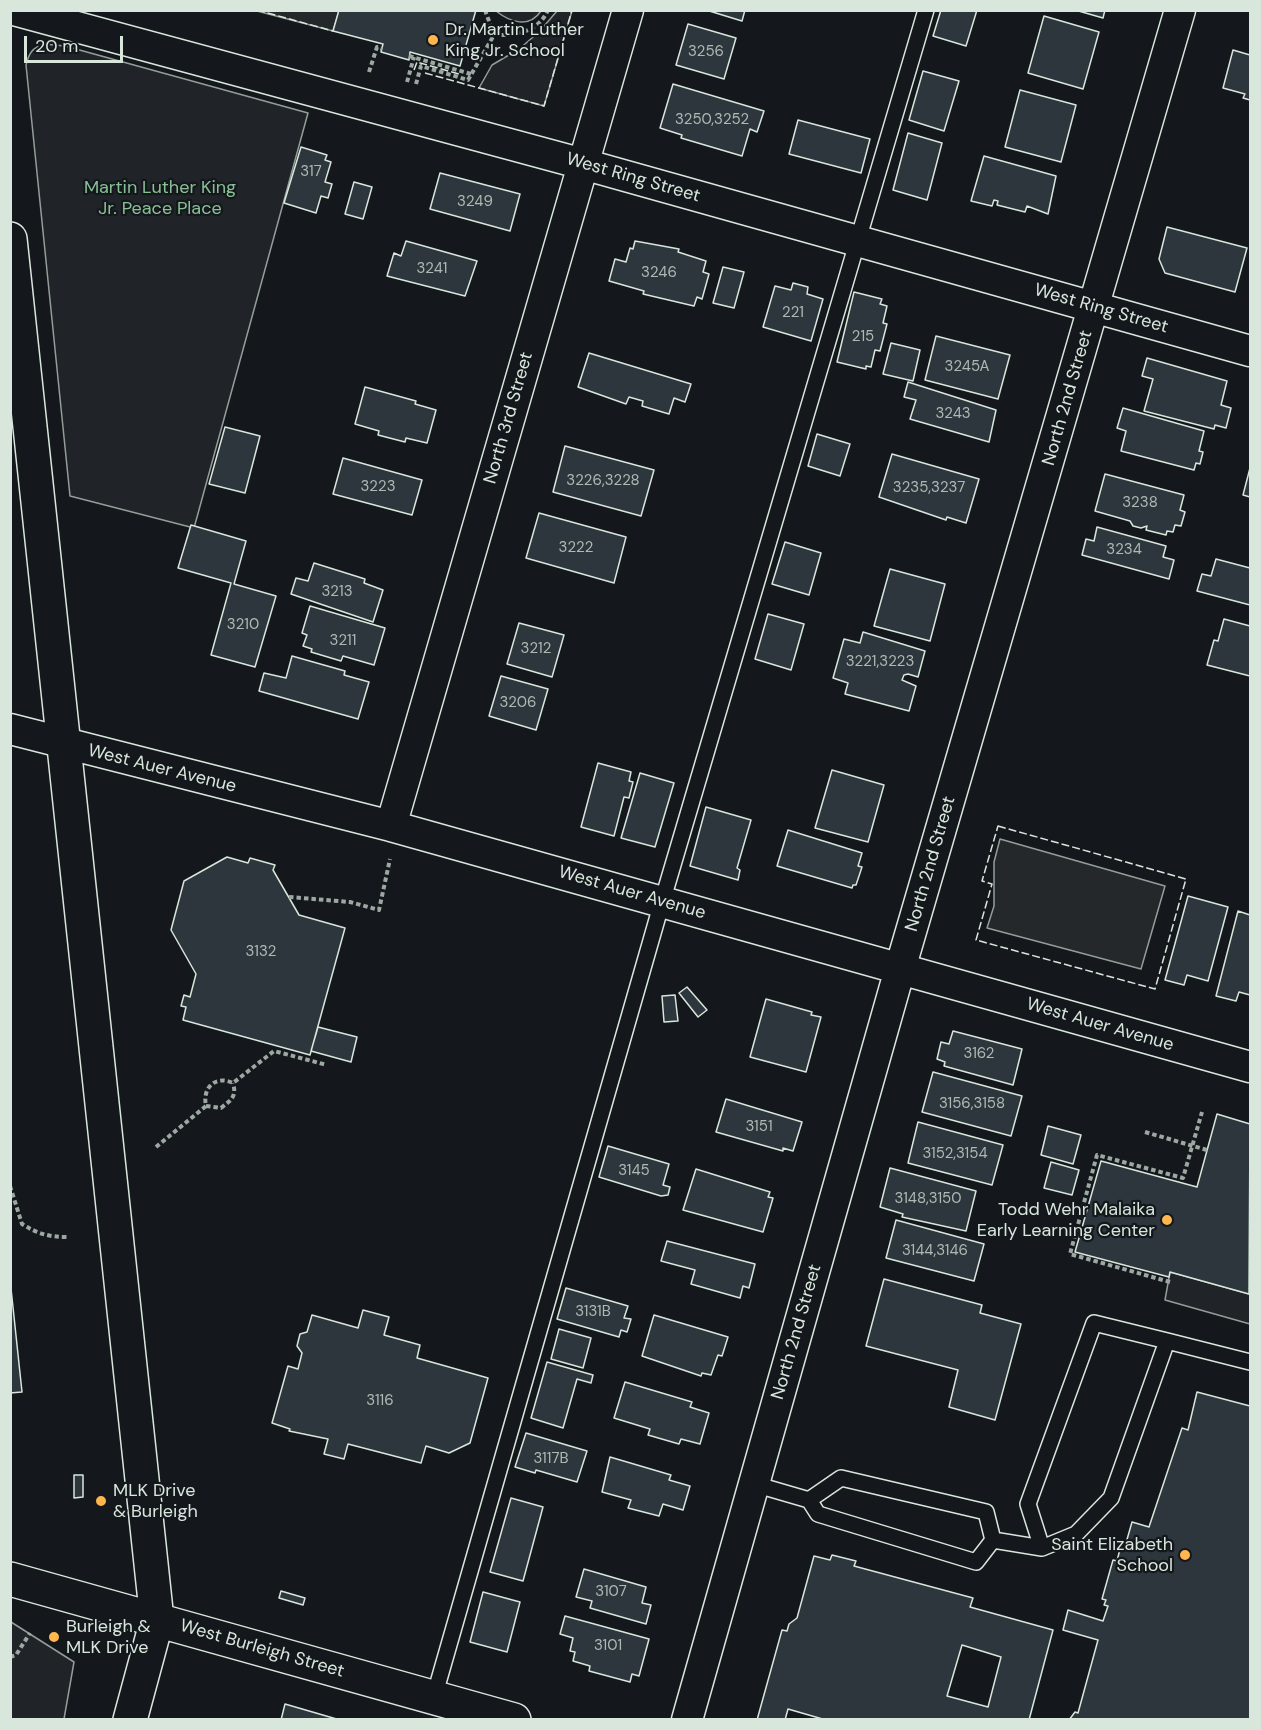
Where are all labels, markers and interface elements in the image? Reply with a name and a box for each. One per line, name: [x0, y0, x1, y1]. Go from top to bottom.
place label: Dr. Martin Luther King Jr. School: [445, 19, 584, 62]
scale bar: [27, 24, 126, 62]
marker: Dr. Martin Luther King Jr. School: [426, 33, 440, 47]
text: 20 m: [35, 34, 78, 58]
house number: 3256: [688, 43, 724, 61]
house number: 3250,3252: [675, 111, 749, 129]
street label: West Ring Street: [564, 149, 702, 207]
house number: 317: [300, 163, 322, 181]
park label: Martin Luther King Jr. Peace Place: [84, 177, 236, 219]
house number: 3249: [457, 193, 493, 211]
house number: 3241: [416, 260, 448, 278]
house number: 3246: [641, 264, 677, 282]
street label: West Ring Street: [1032, 280, 1170, 338]
house number: 221: [782, 304, 804, 322]
house number: 215: [852, 328, 874, 346]
street label: North 2nd Street: [1038, 328, 1098, 468]
street label: North 3rd Street: [480, 350, 538, 486]
house number: 3245A: [945, 358, 989, 376]
house number: 3243: [935, 405, 971, 423]
house number: 3226,3228: [566, 472, 640, 490]
house number: 3223: [360, 478, 396, 496]
house number: 3235,3237: [893, 479, 965, 497]
house number: 3238: [1122, 494, 1158, 512]
house number: 3222: [559, 539, 593, 557]
house number: 3234: [1106, 541, 1142, 559]
house number: 3213: [321, 583, 353, 601]
house number: 3210: [227, 616, 259, 634]
house number: 3211: [330, 632, 356, 650]
house number: 3212: [521, 640, 551, 658]
house number: 3221,3223: [846, 653, 914, 671]
house number: 3206: [499, 694, 537, 712]
street label: West Auer Avenue: [86, 740, 238, 798]
street label: North 2nd Street: [901, 794, 961, 934]
street label: West Auer Avenue: [556, 862, 708, 924]
house number: 3132: [246, 943, 276, 961]
street label: West Auer Avenue: [1024, 994, 1176, 1056]
house number: 3162: [964, 1045, 994, 1063]
house number: 3156,3158: [939, 1095, 1005, 1113]
house number: 3151: [745, 1118, 773, 1136]
house number: 3152,3154: [922, 1145, 988, 1163]
house number: 3145: [618, 1162, 650, 1180]
house number: 3148,3150: [895, 1190, 961, 1208]
place label: Todd Wehr Malaika Early Learning Center: [977, 1199, 1155, 1242]
marker: Todd Wehr Malaika Early Learning Center: [1160, 1213, 1174, 1227]
house number: 3144,3146: [902, 1242, 968, 1260]
street label: North 2nd Street: [767, 1262, 827, 1402]
house number: 3131B: [575, 1303, 611, 1321]
house number: 3116: [366, 1392, 394, 1410]
house number: 3117B: [533, 1450, 569, 1468]
place label: MLK Drive & Burleigh: [113, 1480, 198, 1522]
marker: MLK Drive & Burleigh: [94, 1494, 108, 1508]
place label: Saint Elizabeth School: [1051, 1534, 1173, 1576]
marker: Saint Elizabeth School: [1178, 1548, 1192, 1562]
house number: 3107: [595, 1583, 627, 1601]
street label: West Burleigh Street: [177, 1615, 347, 1683]
place label: Burleigh & MLK Drive: [66, 1616, 151, 1658]
marker: Burleigh & MLK Drive: [47, 1630, 61, 1644]
house number: 3101: [594, 1637, 622, 1655]

